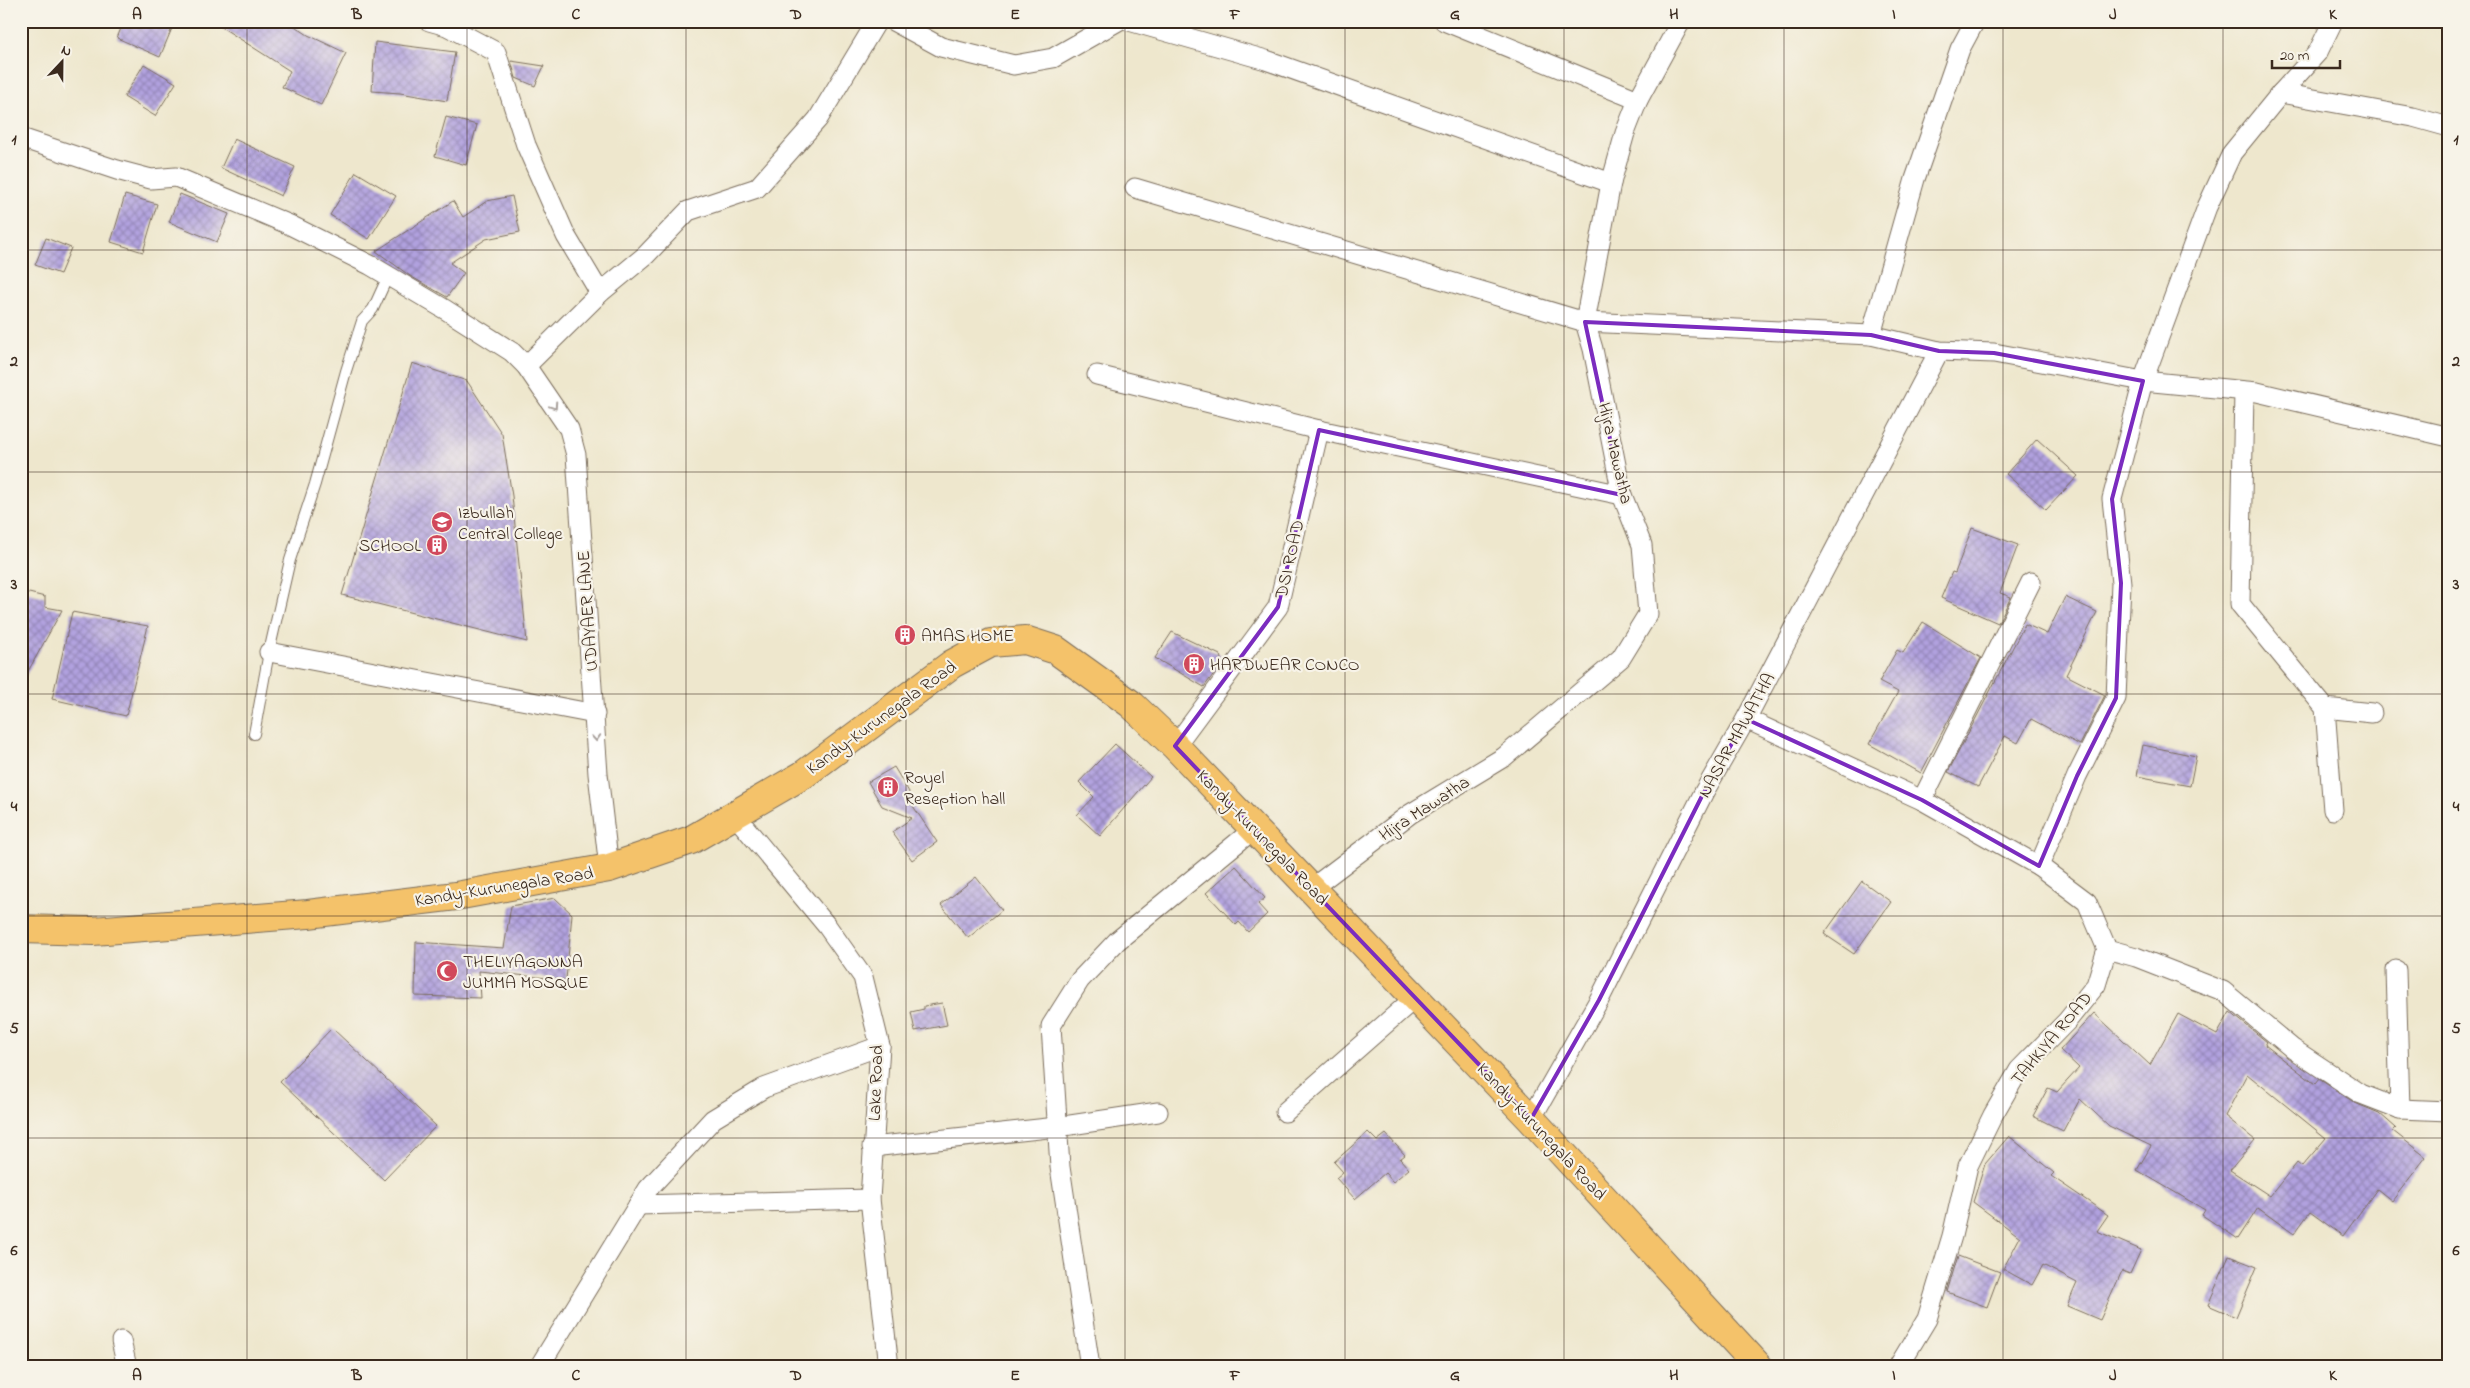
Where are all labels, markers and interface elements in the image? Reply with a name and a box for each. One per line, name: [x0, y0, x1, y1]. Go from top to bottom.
text: A: [132, 3, 142, 27]
text: B: [351, 3, 363, 27]
text: C: [572, 3, 581, 27]
text: D: [789, 3, 802, 27]
text: E: [1010, 3, 1020, 27]
text: F: [1229, 3, 1241, 27]
text: G: [1450, 3, 1460, 27]
text: H: [1669, 3, 1679, 27]
text: I: [1892, 3, 1896, 27]
text: J: [2109, 3, 2117, 27]
text: K: [2329, 3, 2338, 27]
north arrow: [38, 38, 88, 88]
scale bar: [2272, 38, 2340, 70]
text: N: [58, 40, 75, 63]
text: 20 m: [2280, 45, 2310, 67]
text: 1: [11, 128, 17, 152]
text: 1: [2453, 128, 2459, 152]
text: 2: [9, 350, 18, 374]
text: 2: [2451, 350, 2460, 374]
street label: Hijra Mawatha: [1590, 400, 1638, 507]
one-way arrow: [548, 401, 557, 410]
place label: Izbullah Central College: [458, 501, 564, 549]
school or university icon: Izbullah Central College: [430, 510, 454, 534]
street label: DSI ROAD: [1269, 518, 1313, 602]
building icon: SCHOOL: [425, 533, 449, 557]
place label: SCHOOL: [359, 534, 421, 560]
street label: UDAYAER LANE: [572, 549, 606, 672]
text: 3: [10, 573, 18, 597]
text: 3: [2452, 573, 2460, 597]
building icon: AMAS HOME: [893, 623, 917, 647]
place label: AMAS HOME: [921, 624, 1014, 650]
building icon: HARDWEAR CONCO: [1182, 652, 1206, 676]
place label: HARDWEAR CONCO: [1210, 653, 1360, 679]
street label: Kandy-Kurunegala Road: [802, 655, 963, 783]
street label: NASAR MAWATHA: [1693, 669, 1783, 803]
one-way arrow: [591, 734, 602, 742]
street label: Kandy-Kurunegala Road: [1189, 765, 1333, 913]
place label: Royel Reseption hall: [904, 766, 1005, 813]
street label: Hijra Mawatha: [1375, 771, 1476, 849]
building icon: Royel Reseption hall: [876, 775, 900, 799]
text: 4: [10, 795, 18, 819]
text: 4: [2452, 795, 2460, 819]
street label: Kandy-Kurunegala Road: [413, 861, 595, 916]
place label: THELIYAGONNA JUMMA MOSQUE: [463, 950, 589, 997]
mosque icon: THELIYAGONNA JUMMA MOSQUE: [435, 959, 459, 983]
street label: TAHKIYA ROAD: [2006, 987, 2099, 1092]
text: 5: [9, 1017, 19, 1041]
text: 5: [2451, 1017, 2461, 1041]
street label: Lake Road: [863, 1045, 891, 1121]
street label: Kandy-Kurunegala Road: [1469, 1058, 1611, 1208]
text: 6: [9, 1239, 18, 1263]
text: 6: [2451, 1239, 2460, 1263]
text: A: [132, 1364, 142, 1388]
text: B: [351, 1364, 363, 1388]
text: C: [572, 1364, 581, 1388]
text: D: [789, 1364, 802, 1388]
text: E: [1010, 1364, 1020, 1388]
text: F: [1229, 1364, 1241, 1388]
text: G: [1450, 1364, 1460, 1388]
text: H: [1669, 1364, 1679, 1388]
text: I: [1892, 1364, 1896, 1388]
text: J: [2109, 1364, 2117, 1388]
text: K: [2329, 1364, 2338, 1388]

